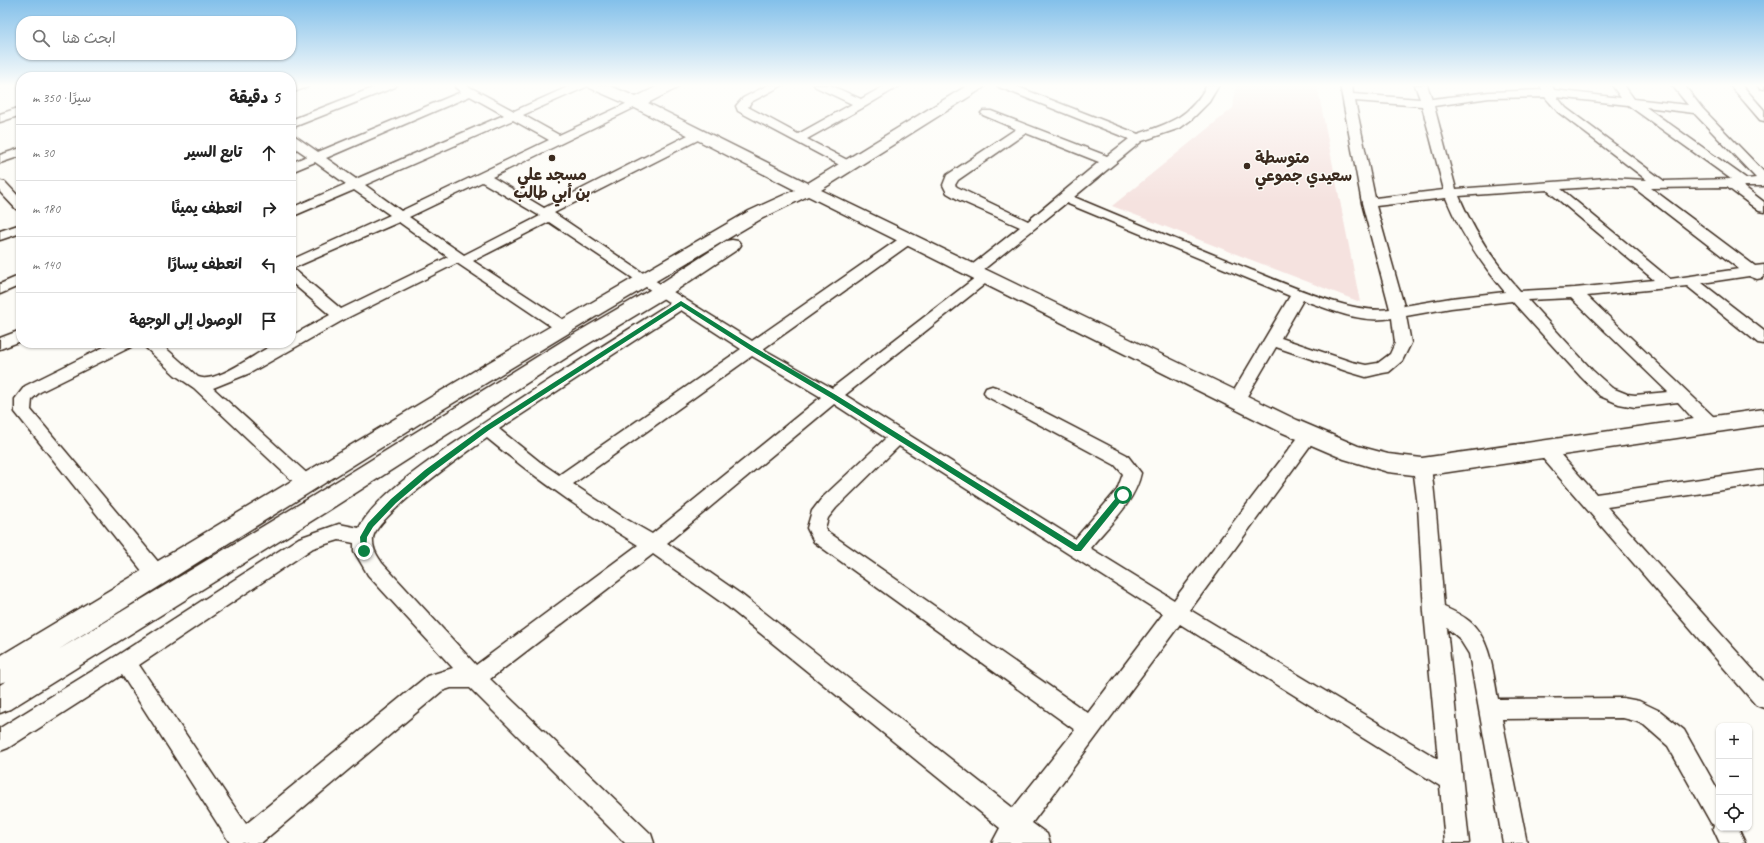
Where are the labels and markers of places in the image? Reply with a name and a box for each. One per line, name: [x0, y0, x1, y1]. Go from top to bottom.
place label: متوسطة سعيدي جموعي: [1255, 148, 1352, 190]
marker: مسجد علي بن أبي طالب: [547, 153, 557, 163]
marker: متوسطة سعيدي جموعي: [1242, 161, 1252, 171]
place label: مسجد علي بن أبي طالب: [514, 165, 590, 207]

